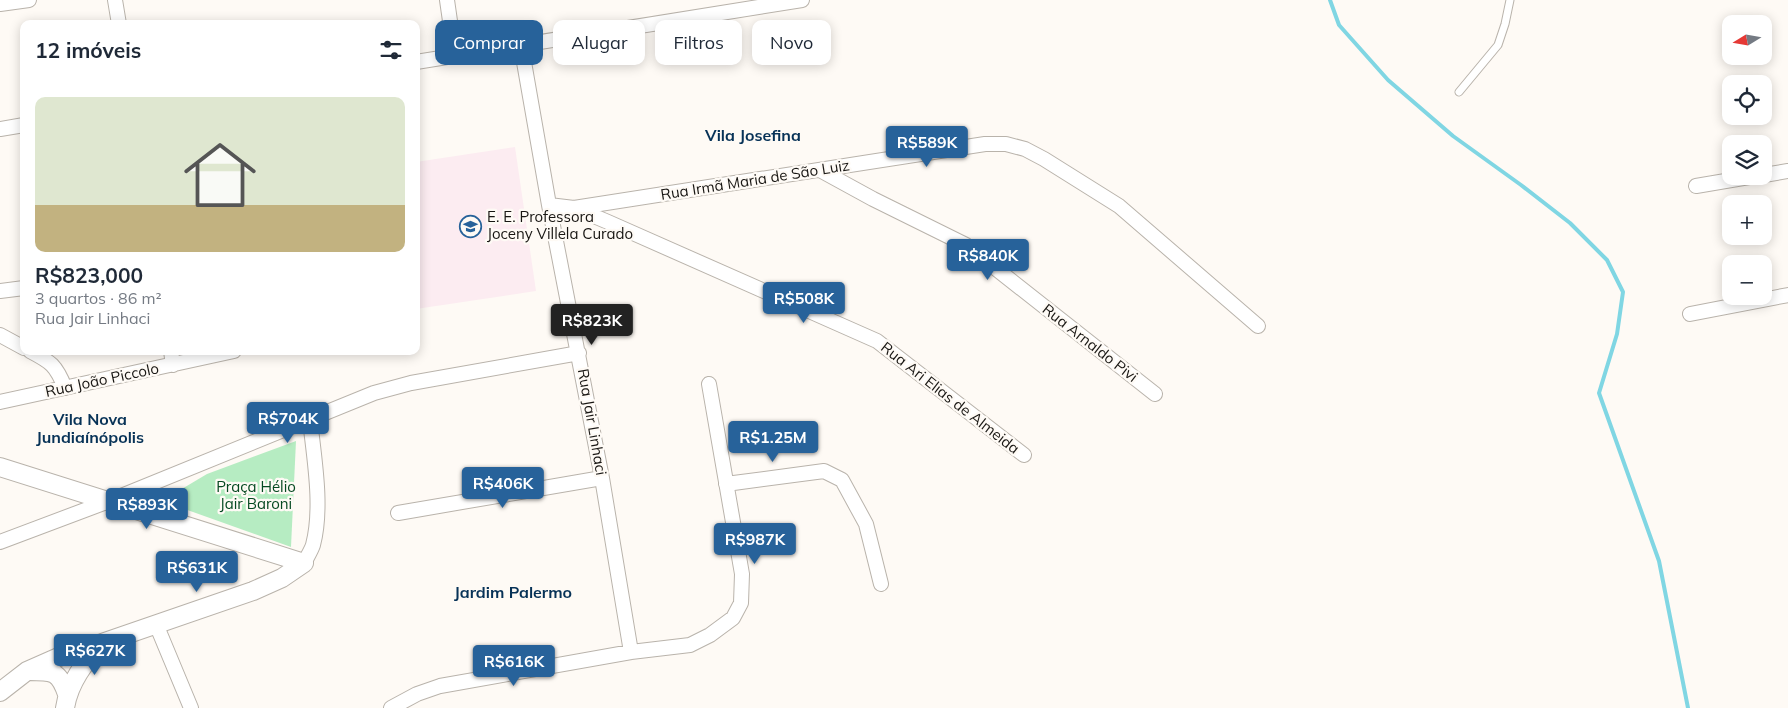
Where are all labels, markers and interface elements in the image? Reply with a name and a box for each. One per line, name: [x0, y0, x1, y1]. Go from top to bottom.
north arrow: [1722, 15, 1772, 65]
map controls: [1722, 15, 1772, 305]
chip: Comprar: [435, 20, 543, 65]
chip: Alugar: [553, 20, 645, 65]
chip: Filtros: [655, 20, 742, 65]
chip: Novo: [752, 20, 831, 65]
icon: filters: [377, 36, 405, 64]
text: 12 imóveis: [35, 37, 141, 63]
button: locate: [1722, 75, 1772, 125]
district label: Vila Josefina: [704, 125, 801, 145]
pin: R$589K: [886, 126, 968, 168]
icon: home: [175, 130, 265, 220]
text: R$589K: [897, 132, 957, 152]
button: layers: [1722, 135, 1772, 185]
street label: Rua Irmã Maria de São Luiz: [659, 155, 851, 204]
button: +: [1722, 195, 1772, 245]
place label: E. E. Professora Joceny Villela Curado: [487, 207, 633, 243]
school or university icon: E. E. Professora Joceny Villela Curado: [459, 214, 483, 238]
pin: R$840K: [947, 238, 1029, 281]
text: R$840K: [958, 245, 1018, 265]
button: −: [1722, 255, 1772, 305]
text: R$823,000: [35, 262, 143, 288]
pin: R$508K: [763, 282, 845, 324]
text: 3 quartos · 86 m²: [35, 288, 162, 308]
text: R$508K: [774, 288, 834, 308]
street label: Rua Arnaldo Pivi: [1039, 299, 1142, 386]
pin: R$823K: [551, 304, 633, 346]
text: Rua Jair Linhaci: [35, 308, 150, 328]
text: R$823K: [562, 310, 622, 330]
street label: Rua Ari Elias de Almeida: [877, 338, 1023, 458]
street label: Rua João Piccolo: [43, 358, 160, 401]
street label: Rua Jair Linhaci: [574, 367, 611, 477]
pin: R$704K: [247, 402, 329, 444]
text: R$704K: [258, 408, 318, 428]
district label: Vila Nova Jundiaínópolis: [36, 409, 144, 447]
pin: R$1.25M: [727, 420, 819, 463]
text: R$1.25M: [739, 427, 807, 447]
pin: R$406K: [462, 466, 544, 509]
text: R$406K: [473, 473, 533, 493]
park label: Praça Hélio Jair Baroni: [216, 477, 296, 513]
pin: R$893K: [106, 488, 188, 530]
text: R$893K: [117, 494, 177, 514]
pin: R$987K: [714, 522, 796, 565]
text: R$987K: [725, 529, 785, 549]
pin: R$631K: [156, 550, 238, 593]
text: R$631K: [167, 557, 227, 577]
district label: Jardim Palermo: [454, 582, 572, 602]
pin: R$627K: [54, 634, 136, 676]
text: R$627K: [65, 640, 125, 660]
pin: R$616K: [473, 644, 555, 687]
text: R$616K: [484, 651, 544, 671]

